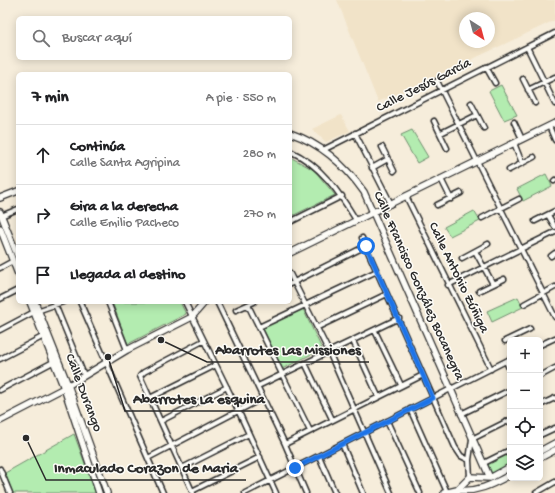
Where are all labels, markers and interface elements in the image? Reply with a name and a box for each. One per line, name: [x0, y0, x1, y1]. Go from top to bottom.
north arrow: [459, 12, 495, 48]
search box: [16, 16, 292, 60]
icon: search: [30, 27, 52, 49]
text: Buscar aquí: [62, 29, 132, 47]
street label: Calle Jesús García: [374, 54, 475, 117]
text: 7 min: [32, 88, 69, 108]
text: A pie · 550 m: [206, 91, 276, 106]
text: Continúa: [70, 138, 125, 156]
icon: ahead: [32, 144, 54, 166]
text: 280 m: [243, 147, 276, 162]
text: Calle Santa Agripina: [70, 156, 180, 171]
street label: Calle Francisco González Bocanegra: [369, 189, 468, 384]
text: Gira a la derecha: [70, 198, 178, 216]
icon: right: [32, 204, 54, 226]
text: 270 m: [243, 207, 276, 222]
text: Calle Emilio Pacheco: [70, 216, 179, 231]
street label: Calle Antonio Zúñiga: [424, 220, 493, 337]
route start: [357, 237, 375, 255]
icon: arrive: [32, 264, 54, 286]
text: Llegada al destino: [70, 266, 186, 284]
callout: Abarrotes Las Missiones: [207, 335, 369, 362]
map controls: [507, 337, 543, 481]
button: +: [507, 337, 543, 373]
text: Abarrotes Las Missiones: [214, 342, 362, 360]
street label: Calle Durango: [60, 352, 106, 434]
button: −: [507, 373, 543, 409]
callout: Abarrotes La esquina: [125, 384, 273, 411]
text: Abarrotes La esquina: [132, 391, 266, 409]
button: locate: [507, 409, 543, 445]
button: layers: [507, 445, 543, 481]
callout: Inmaculado Corazon de Maria: [46, 453, 246, 480]
route end: [286, 459, 304, 477]
text: Inmaculado Corazon de Maria: [54, 460, 239, 478]

